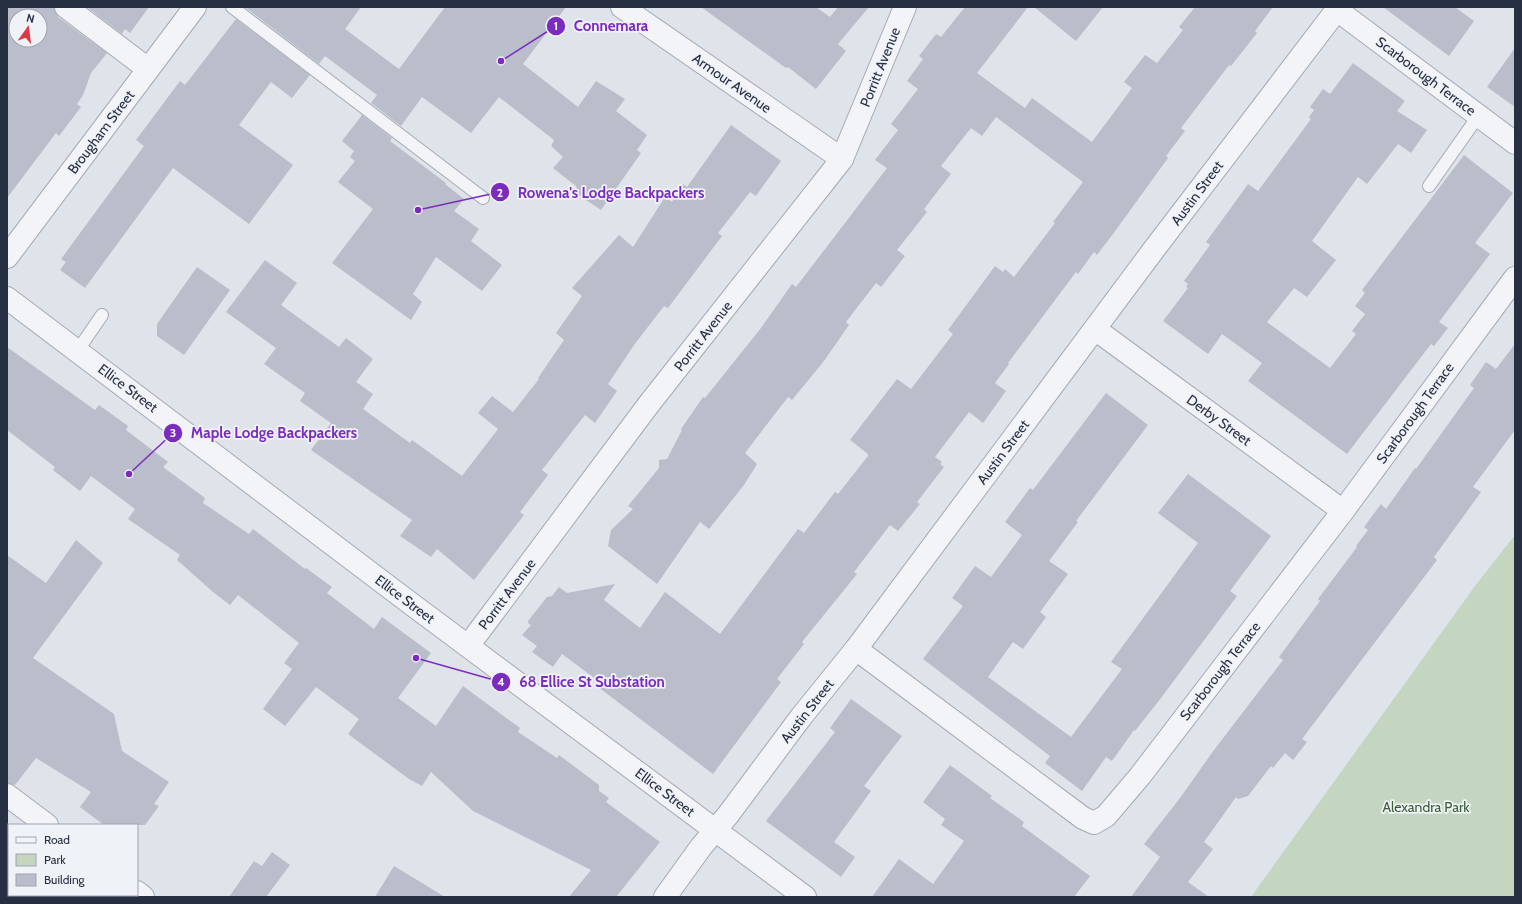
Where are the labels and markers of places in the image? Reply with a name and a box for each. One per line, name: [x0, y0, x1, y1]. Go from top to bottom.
callout: Connemara: [546, 12, 656, 39]
callout: Rowena's Lodge Backpackers: [490, 179, 713, 206]
callout: Maple Lodge Backpackers: [163, 420, 365, 447]
callout: 68 Ellice St Substation: [491, 668, 673, 695]

